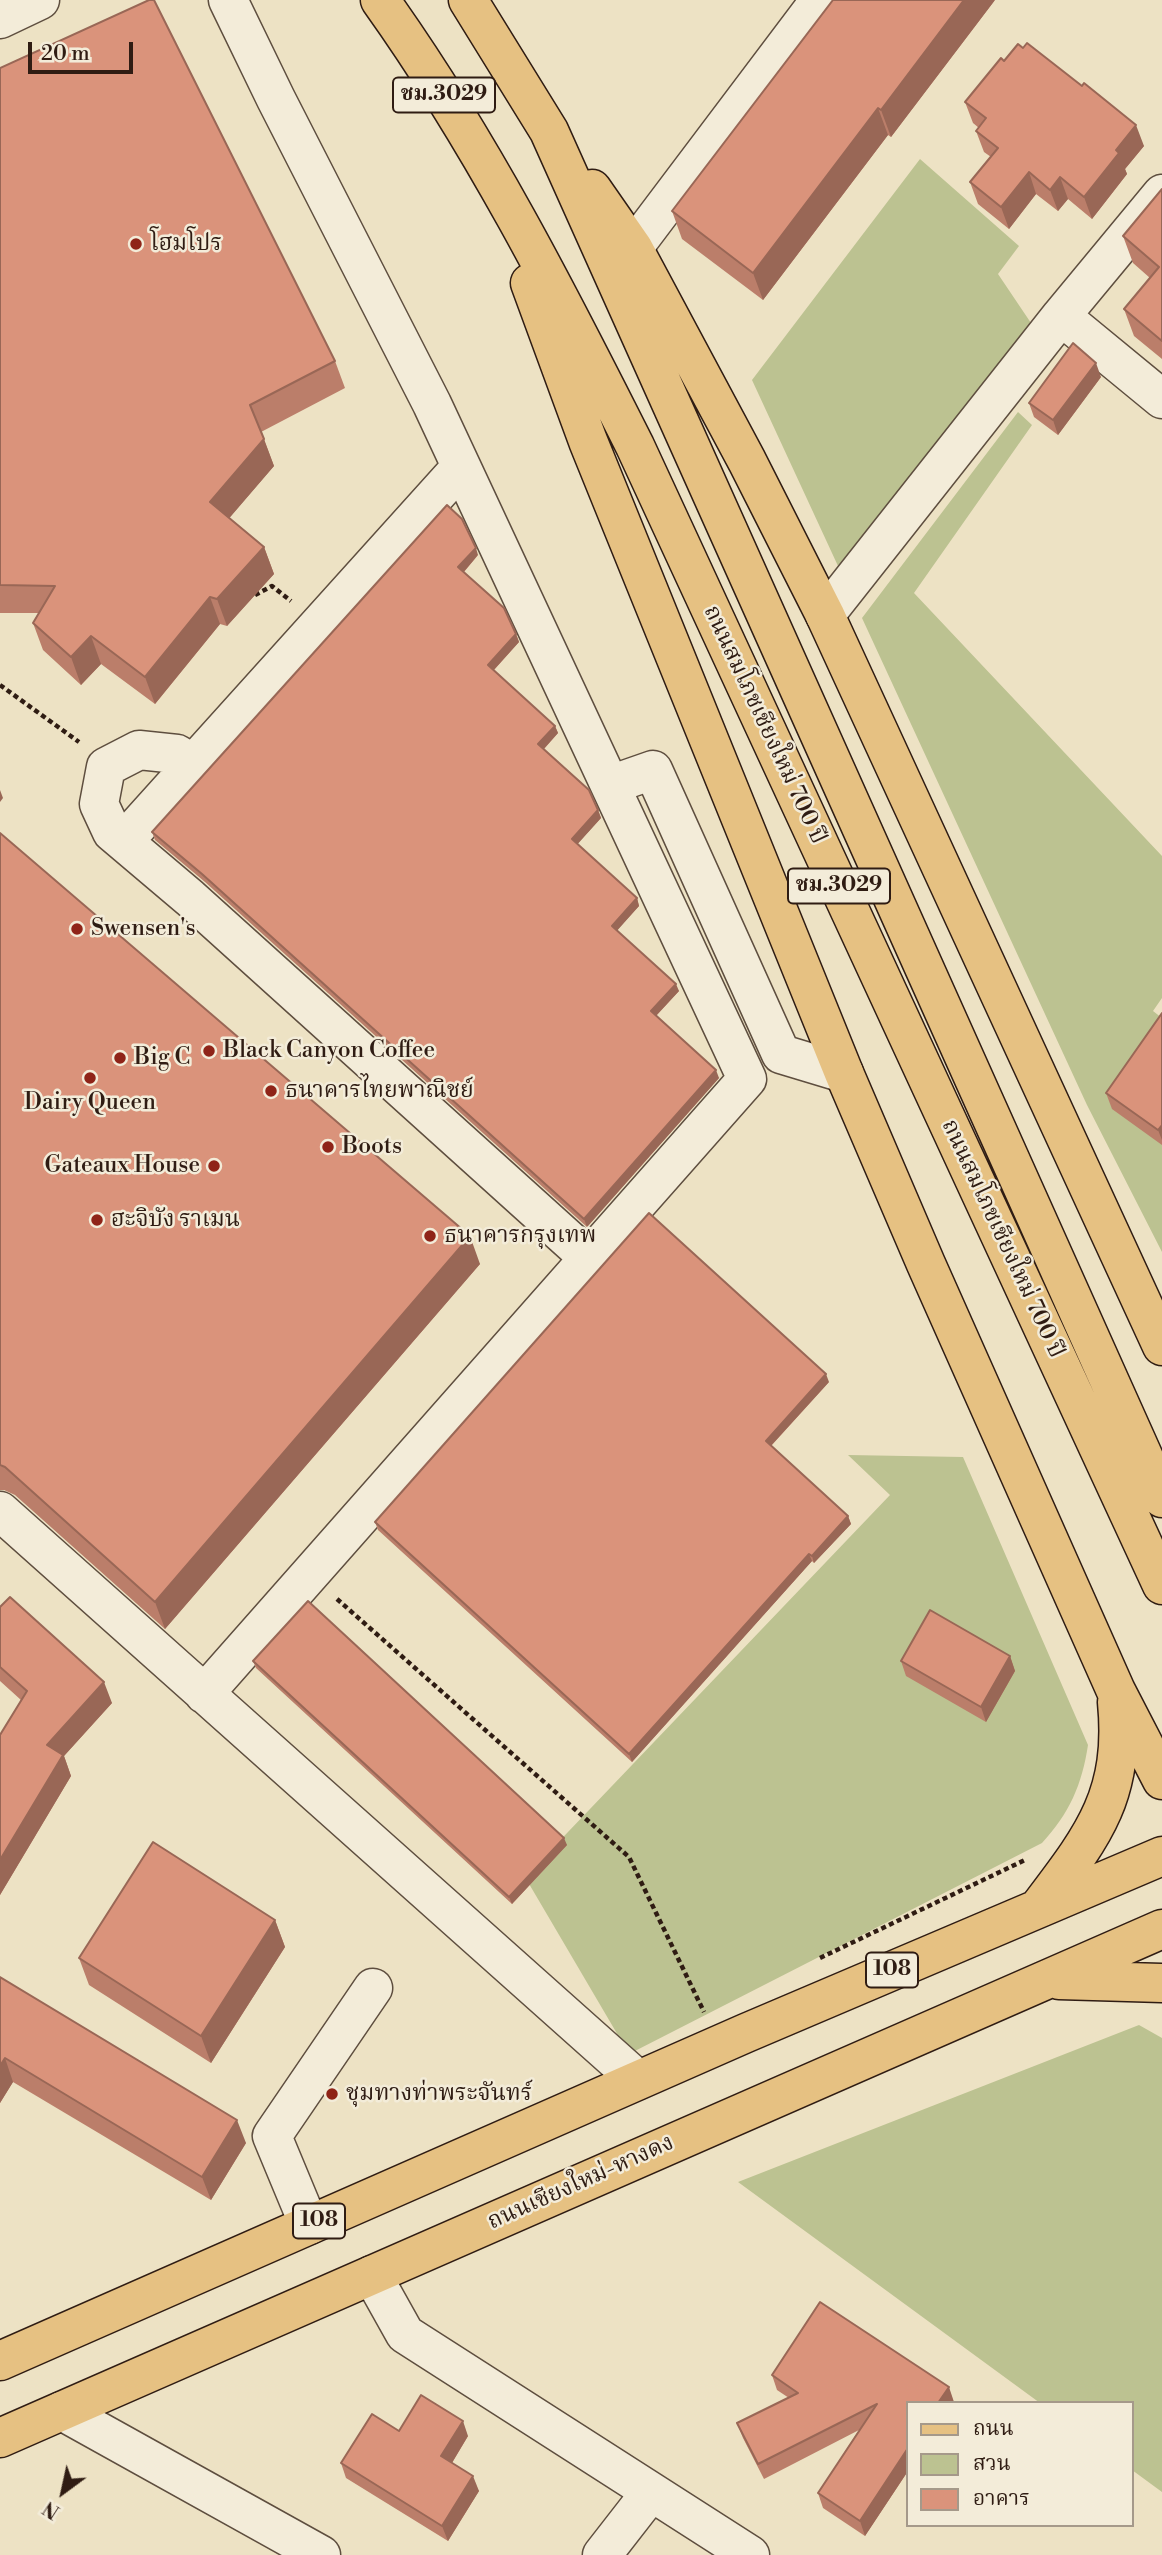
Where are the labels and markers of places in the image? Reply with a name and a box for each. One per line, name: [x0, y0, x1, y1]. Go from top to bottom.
place label: โฮมโปร: [150, 230, 222, 258]
marker: โฮมโปร: [128, 236, 144, 252]
place label: Swensen's: [91, 915, 196, 943]
marker: Swensen's: [69, 921, 85, 937]
place label: Black Canyon Coffee: [223, 1037, 435, 1065]
marker: Black Canyon Coffee: [201, 1043, 217, 1059]
place label: Big C: [134, 1044, 190, 1072]
marker: Big C: [112, 1050, 128, 1066]
marker: Dairy Queen: [82, 1070, 98, 1086]
place label: ธนาคารไทยพาณิชย์: [285, 1077, 474, 1105]
marker: ธนาคารไทยพาณิชย์: [263, 1083, 279, 1099]
place label: Dairy Queen: [24, 1089, 156, 1117]
place label: Boots: [342, 1133, 402, 1161]
marker: Boots: [320, 1139, 336, 1155]
place label: Gateaux House: [45, 1152, 200, 1180]
marker: Gateaux House: [206, 1158, 222, 1174]
place label: ฮะจิบัง ราเมน: [111, 1206, 240, 1234]
marker: ฮะจิบัง ราเมน: [89, 1212, 105, 1228]
place label: ธนาคารกรุงเทพ: [444, 1222, 596, 1250]
marker: ธนาคารกรุงเทพ: [422, 1228, 438, 1244]
place label: ชุมทางท่าพระจันทร์: [346, 2080, 532, 2108]
marker: ชุมทางท่าพระจันทร์: [324, 2086, 340, 2102]

